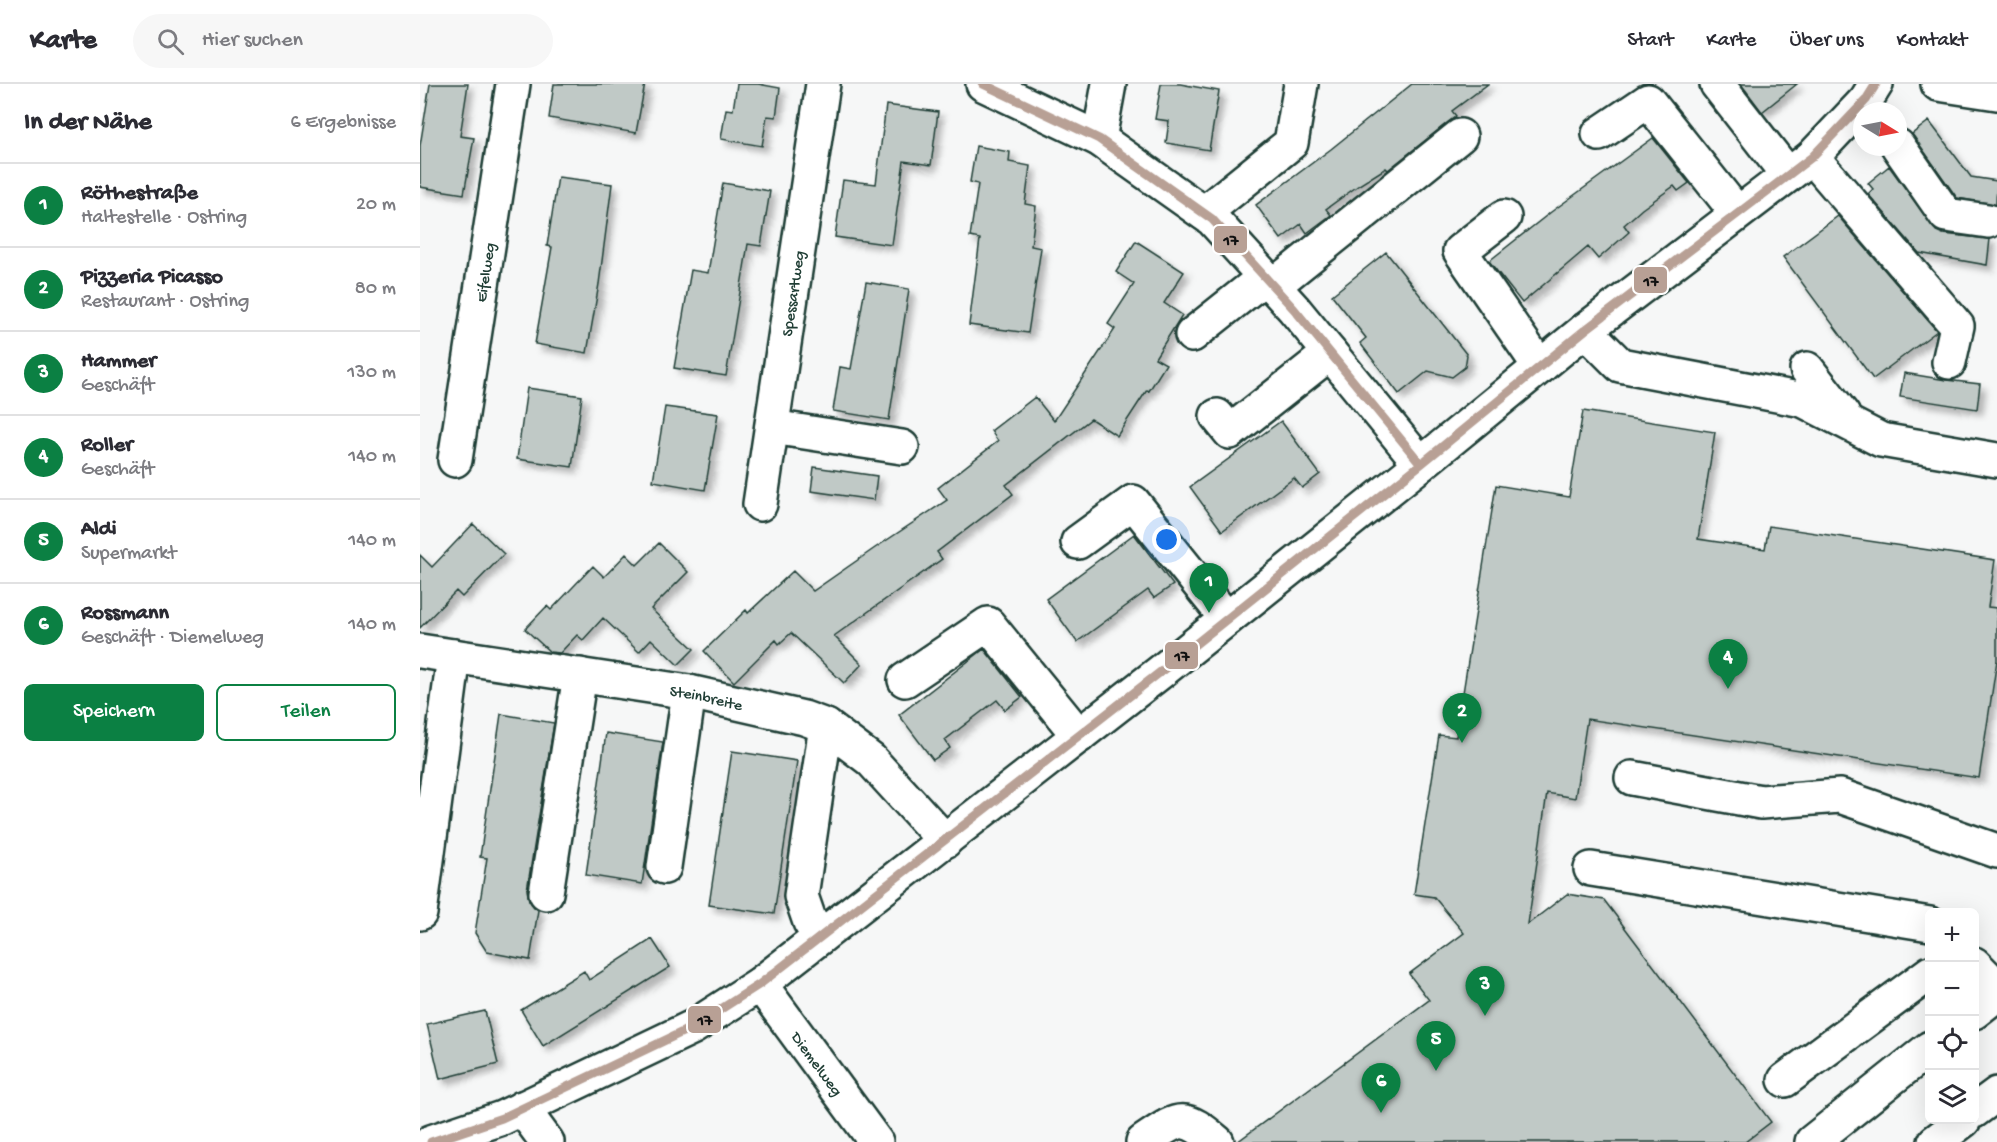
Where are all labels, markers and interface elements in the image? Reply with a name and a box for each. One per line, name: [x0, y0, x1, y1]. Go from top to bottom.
search box: [133, 14, 553, 68]
text: Karte: [30, 25, 97, 58]
icon: search: [154, 25, 187, 58]
text: Hier suchen: [202, 28, 303, 54]
text: Start: [1627, 29, 1673, 54]
text: Karte: [1706, 29, 1756, 54]
text: Über uns: [1789, 29, 1863, 54]
text: Kontakt: [1896, 29, 1967, 54]
north arrow: [1853, 102, 1907, 156]
text: In der Nähe: [24, 108, 152, 139]
text: 6 Ergebnisse: [290, 112, 396, 135]
text: Röthestraße: [81, 181, 198, 207]
text: 1: [39, 194, 48, 217]
text: 20 m: [356, 194, 396, 217]
text: Haltestelle · Ostring: [81, 207, 247, 230]
line badge: 17: [1213, 225, 1248, 254]
text: 17: [1223, 233, 1239, 252]
street label: Eifelweg: [473, 242, 501, 304]
street label: Spessartweg: [779, 250, 811, 338]
text: Pizzeria Picasso: [81, 265, 223, 291]
line badge: 17: [1633, 266, 1668, 294]
text: 17: [1643, 274, 1659, 293]
text: 2: [39, 278, 48, 301]
text: 80 m: [355, 278, 396, 301]
text: Restaurant · Ostring: [81, 291, 249, 314]
text: Hammer: [81, 349, 156, 375]
text: 3: [38, 362, 49, 385]
text: 130 m: [347, 362, 396, 385]
text: Geschäft: [81, 375, 154, 398]
text: Roller: [81, 433, 133, 459]
text: 4: [39, 446, 48, 469]
text: 140 m: [348, 446, 396, 469]
text: Geschäft: [81, 459, 154, 482]
text: Aldi: [81, 517, 116, 543]
your location: [1152, 525, 1181, 554]
text: 5: [38, 530, 49, 553]
text: 140 m: [348, 530, 396, 553]
text: Supermarkt: [81, 543, 176, 566]
pin: 1: [1190, 564, 1228, 613]
text: Rossmann: [81, 601, 169, 627]
text: 6: [38, 614, 49, 637]
text: 140 m: [348, 614, 396, 637]
text: Geschäft · Diemelweg: [81, 627, 264, 650]
pin: 4: [1708, 640, 1748, 689]
line badge: 17: [1164, 641, 1199, 670]
text: 17: [1174, 649, 1190, 668]
street label: Steinbreite: [668, 683, 745, 717]
button: Speichern: [24, 684, 204, 741]
button: Teilen: [216, 684, 396, 741]
pin: 2: [1442, 694, 1482, 743]
map controls: [1925, 908, 1979, 1124]
button: +: [1925, 908, 1979, 962]
button: −: [1925, 962, 1979, 1016]
pin: 3: [1466, 966, 1504, 1016]
line badge: 17: [687, 1005, 722, 1034]
text: 17: [697, 1013, 713, 1032]
button: locate: [1925, 1016, 1979, 1070]
pin: 5: [1416, 1022, 1456, 1071]
street label: Diemelweg: [785, 1028, 845, 1101]
pin: 6: [1362, 1064, 1400, 1113]
button: layers: [1925, 1070, 1979, 1124]

